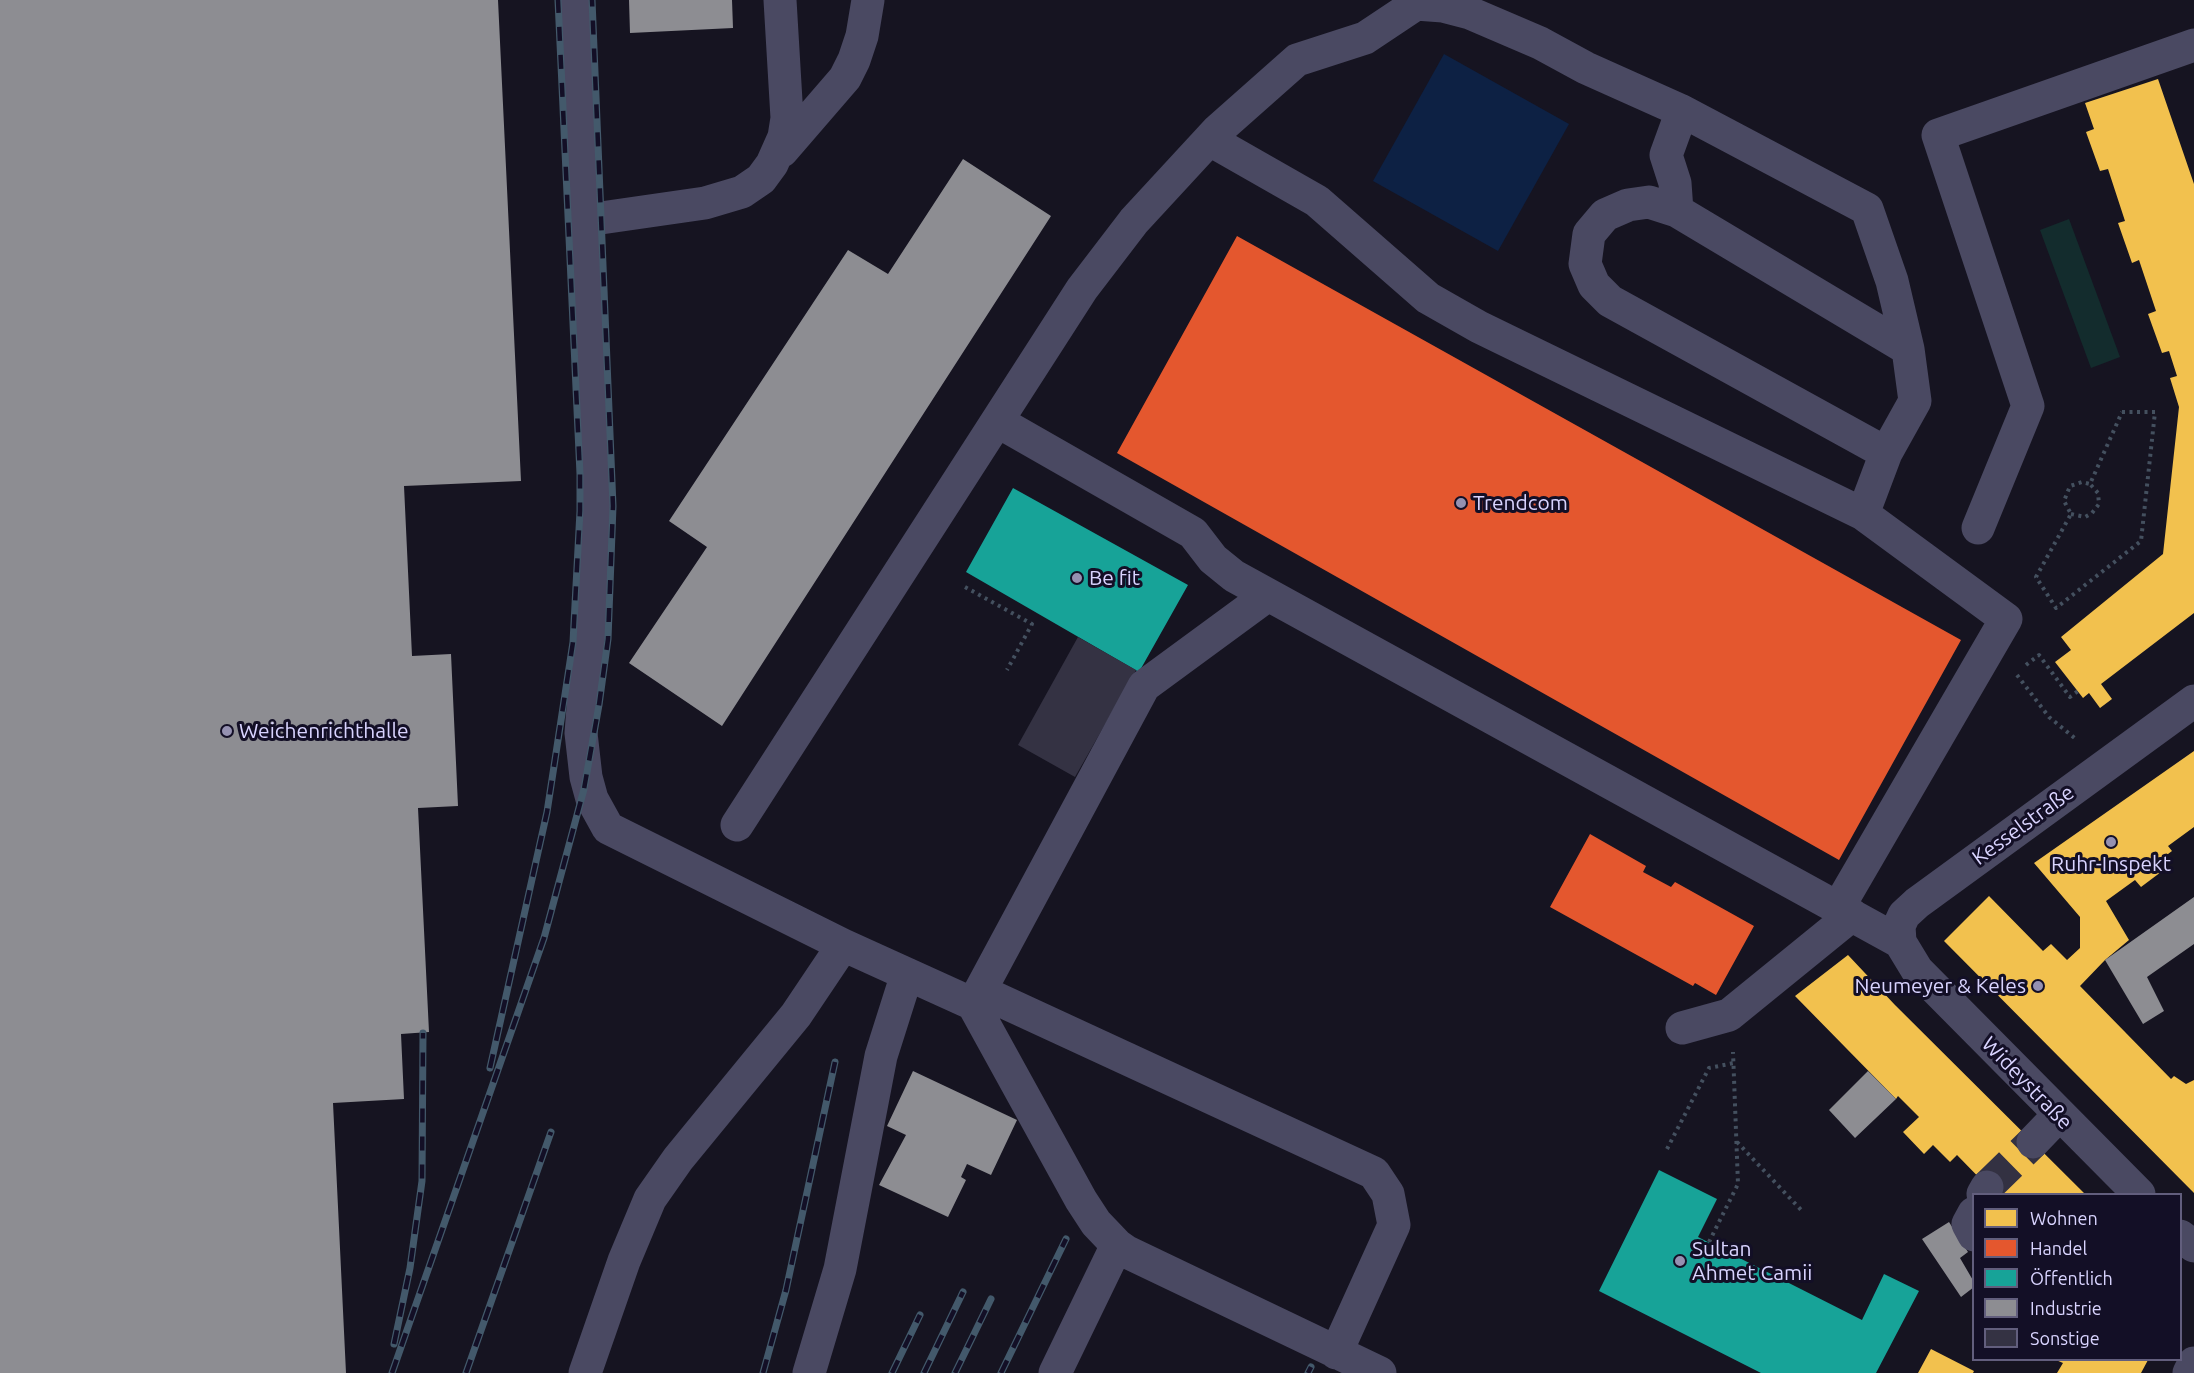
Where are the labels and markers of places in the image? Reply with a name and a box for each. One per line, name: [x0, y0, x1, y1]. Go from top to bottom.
place label: Trendcom: [1473, 490, 1568, 516]
marker: Trendcom: [1454, 496, 1468, 510]
place label: Be fit: [1089, 565, 1140, 591]
marker: Be fit: [1070, 571, 1084, 585]
place label: Weichenrichthalle: [239, 718, 409, 744]
marker: Weichenrichthalle: [220, 724, 234, 738]
marker: Ruhr-Inspekt: [2104, 835, 2118, 849]
place label: Ruhr-Inspekt: [2051, 851, 2171, 877]
place label: Neumeyer & Keles: [1854, 973, 2026, 999]
marker: Neumeyer & Keles: [2031, 979, 2045, 993]
place label: Sultan Ahmet Camii: [1692, 1236, 1812, 1286]
marker: Sultan Ahmet Camii: [1673, 1254, 1687, 1268]

